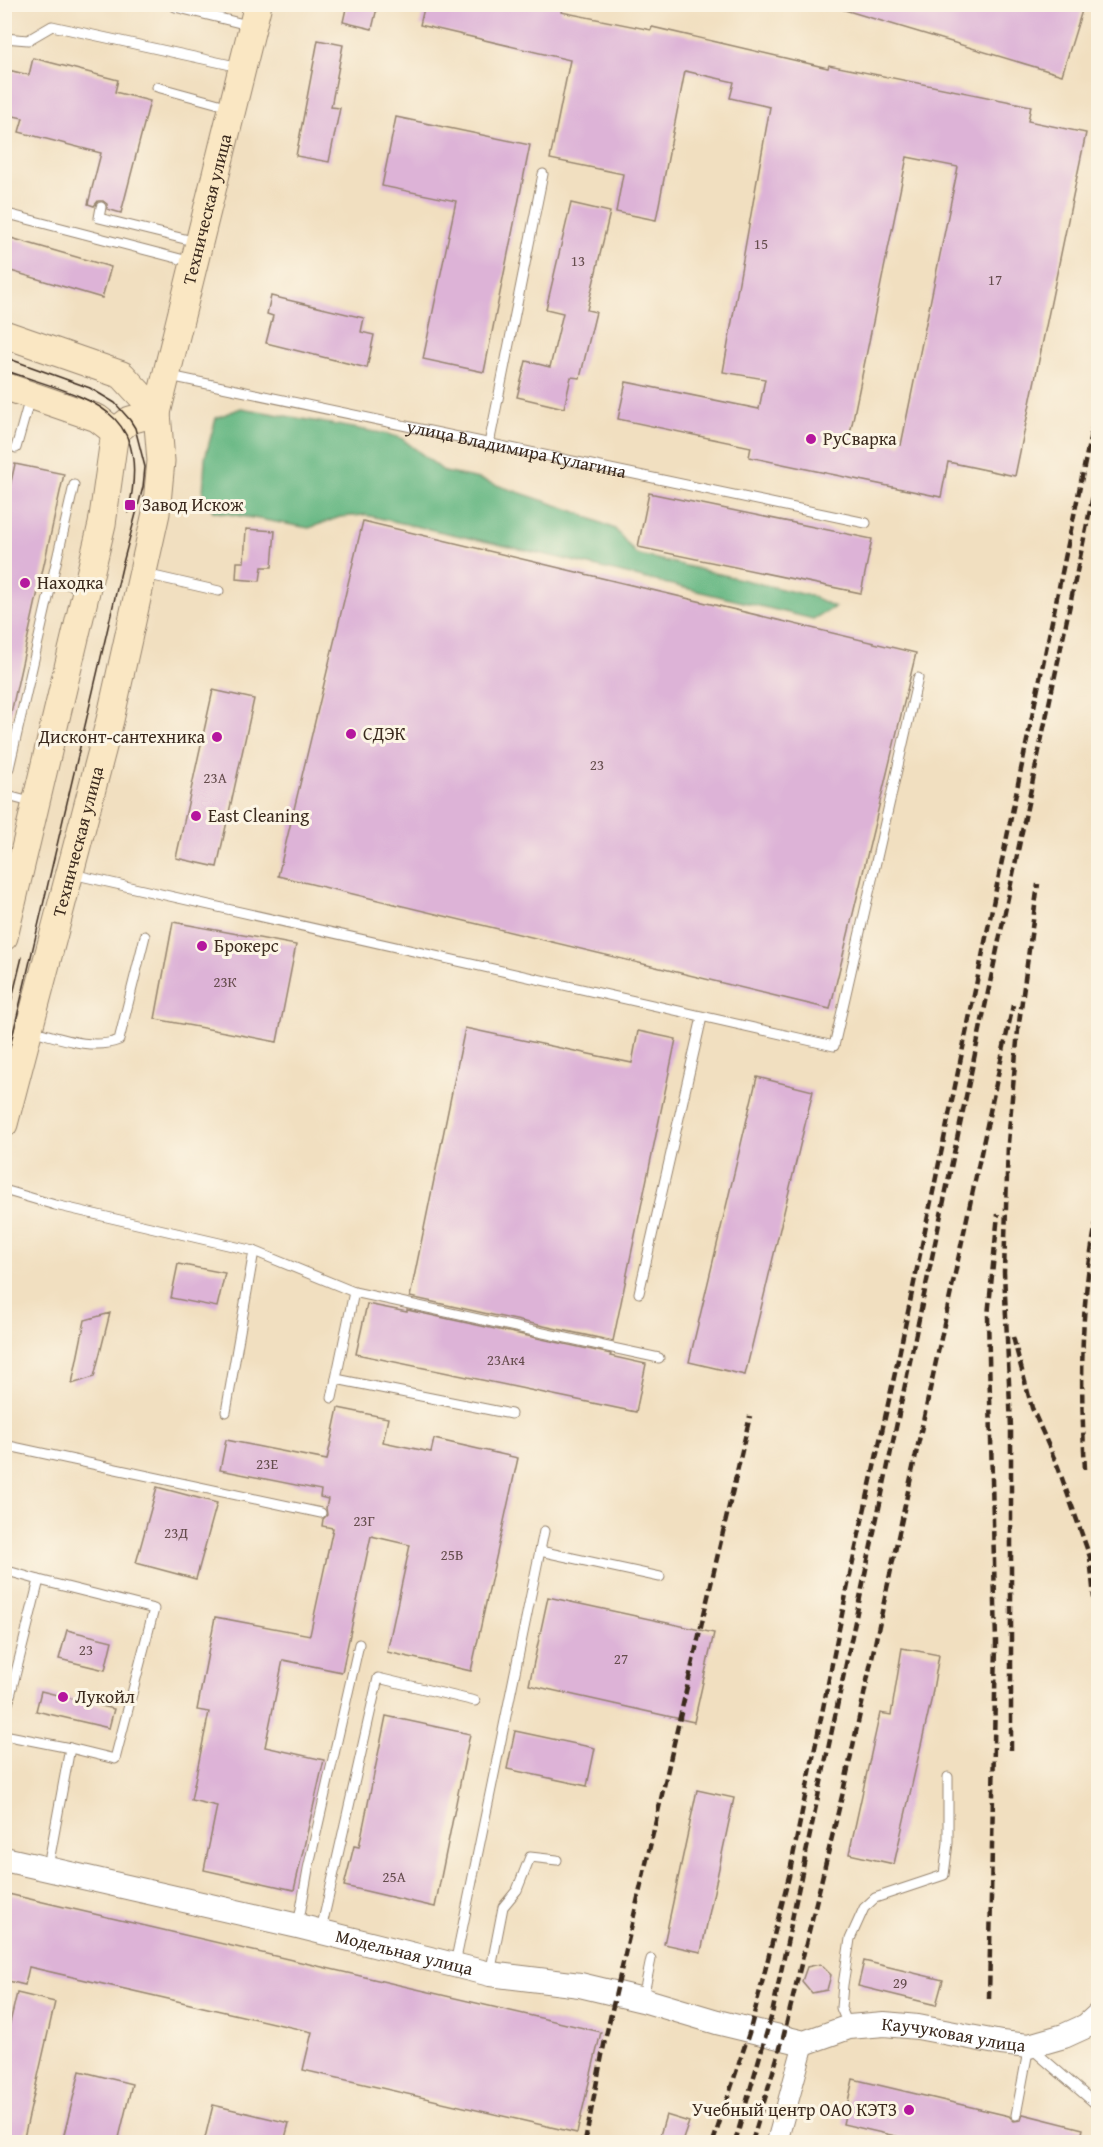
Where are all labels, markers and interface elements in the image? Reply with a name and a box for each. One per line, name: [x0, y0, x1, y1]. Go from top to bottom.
street label: Техническая улица: [175, 130, 239, 287]
house number: 15: [754, 233, 768, 254]
house number: 13: [571, 250, 585, 271]
house number: 17: [988, 269, 1002, 290]
street label: улица Владимира Кулагина: [403, 412, 629, 485]
place label: РуСварка: [823, 425, 897, 452]
marker: РуСварка: [804, 432, 818, 446]
place label: Завод Искож: [142, 491, 244, 518]
marker: Завод Искож: [123, 498, 137, 512]
place label: Находка: [37, 569, 104, 596]
marker: Находка: [18, 576, 32, 590]
place label: СДЭК: [363, 720, 406, 747]
place label: Дисконт-сантехника: [37, 723, 205, 750]
marker: СДЭК: [344, 727, 358, 741]
marker: Дисконт-сантехника: [210, 730, 224, 744]
house number: 23: [590, 754, 604, 775]
street label: Техническая улица: [45, 763, 110, 920]
house number: 23А: [203, 767, 227, 788]
place label: East Cleaning: [208, 802, 309, 829]
marker: East Cleaning: [189, 809, 203, 823]
place label: Брокерс: [214, 932, 279, 959]
marker: Брокерс: [195, 939, 209, 953]
house number: 23К: [213, 971, 238, 992]
house number: 23Ак4: [487, 1349, 525, 1370]
house number: 23Е: [256, 1453, 278, 1474]
house number: 23Г: [353, 1510, 375, 1531]
house number: 23Д: [164, 1522, 188, 1543]
house number: 25В: [441, 1544, 463, 1565]
house number: 23: [79, 1639, 93, 1660]
house number: 27: [614, 1648, 628, 1669]
place label: Лукойл: [75, 1683, 135, 1710]
marker: Лукойл: [56, 1690, 70, 1704]
house number: 25А: [382, 1866, 406, 1887]
street label: Модельная улица: [333, 1922, 476, 1982]
house number: 29: [893, 1972, 907, 1993]
street label: Каучуковая улица: [881, 2010, 1027, 2059]
place label: Учебный центр ОАО КЭТЗ: [692, 2096, 897, 2123]
marker: Учебный центр ОАО КЭТЗ: [902, 2103, 916, 2117]

